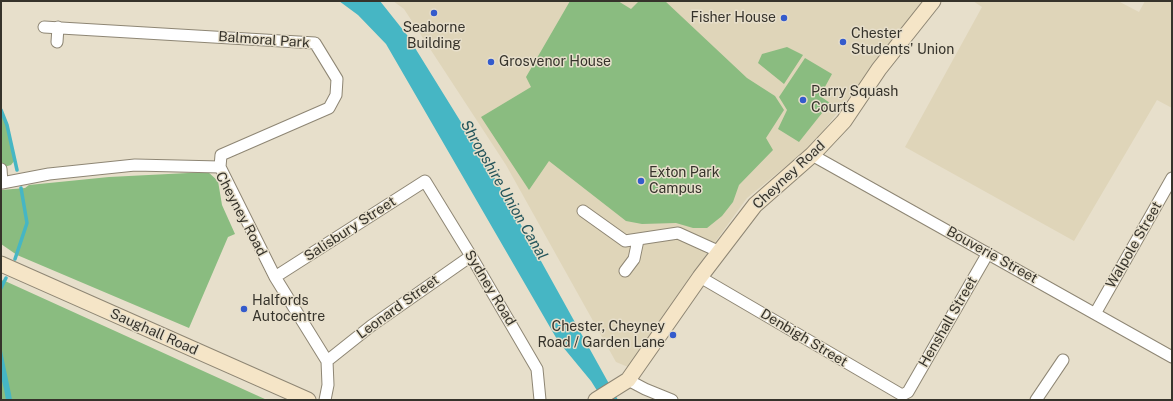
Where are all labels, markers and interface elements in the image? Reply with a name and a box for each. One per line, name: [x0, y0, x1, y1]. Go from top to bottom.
marker: Seaborne Building: [429, 8, 439, 18]
place label: Fisher House: [691, 10, 776, 26]
marker: Fisher House: [779, 13, 789, 23]
place label: Seaborne Building: [403, 20, 465, 52]
place label: Chester Students' Union: [851, 26, 954, 58]
street label: Balmoral Park: [218, 28, 310, 52]
marker: Chester Students' Union: [838, 37, 848, 47]
place label: Grosvenor House: [499, 54, 611, 70]
marker: Grosvenor House: [486, 57, 496, 67]
place label: Parry Squash Courts: [811, 84, 898, 116]
marker: Parry Squash Courts: [798, 95, 808, 105]
water label: Shropshire Union Canal: [457, 117, 551, 263]
street label: Cheyney Road: [749, 137, 829, 213]
place label: Exton Park Campus: [649, 165, 720, 198]
street label: Cheyney Road: [212, 169, 270, 259]
marker: Exton Park Campus: [636, 176, 646, 186]
street label: Salisbury Street: [301, 193, 399, 265]
street label: Walpole Street: [1102, 199, 1166, 291]
street label: Bouverie Street: [944, 223, 1040, 287]
street label: Sydney Road: [461, 247, 519, 329]
street label: Leonard Street: [354, 272, 442, 342]
street label: Henshall Street: [915, 274, 981, 370]
place label: Halfords Autocentre: [252, 293, 325, 326]
marker: Halfords Autocentre: [239, 304, 249, 314]
street label: Saughall Road: [107, 305, 201, 359]
street label: Denbigh Street: [757, 305, 851, 371]
place label: Chester, Cheyney Road / Garden Lane: [537, 319, 665, 352]
marker: Chester, Cheyney Road / Garden Lane: [668, 330, 678, 340]

